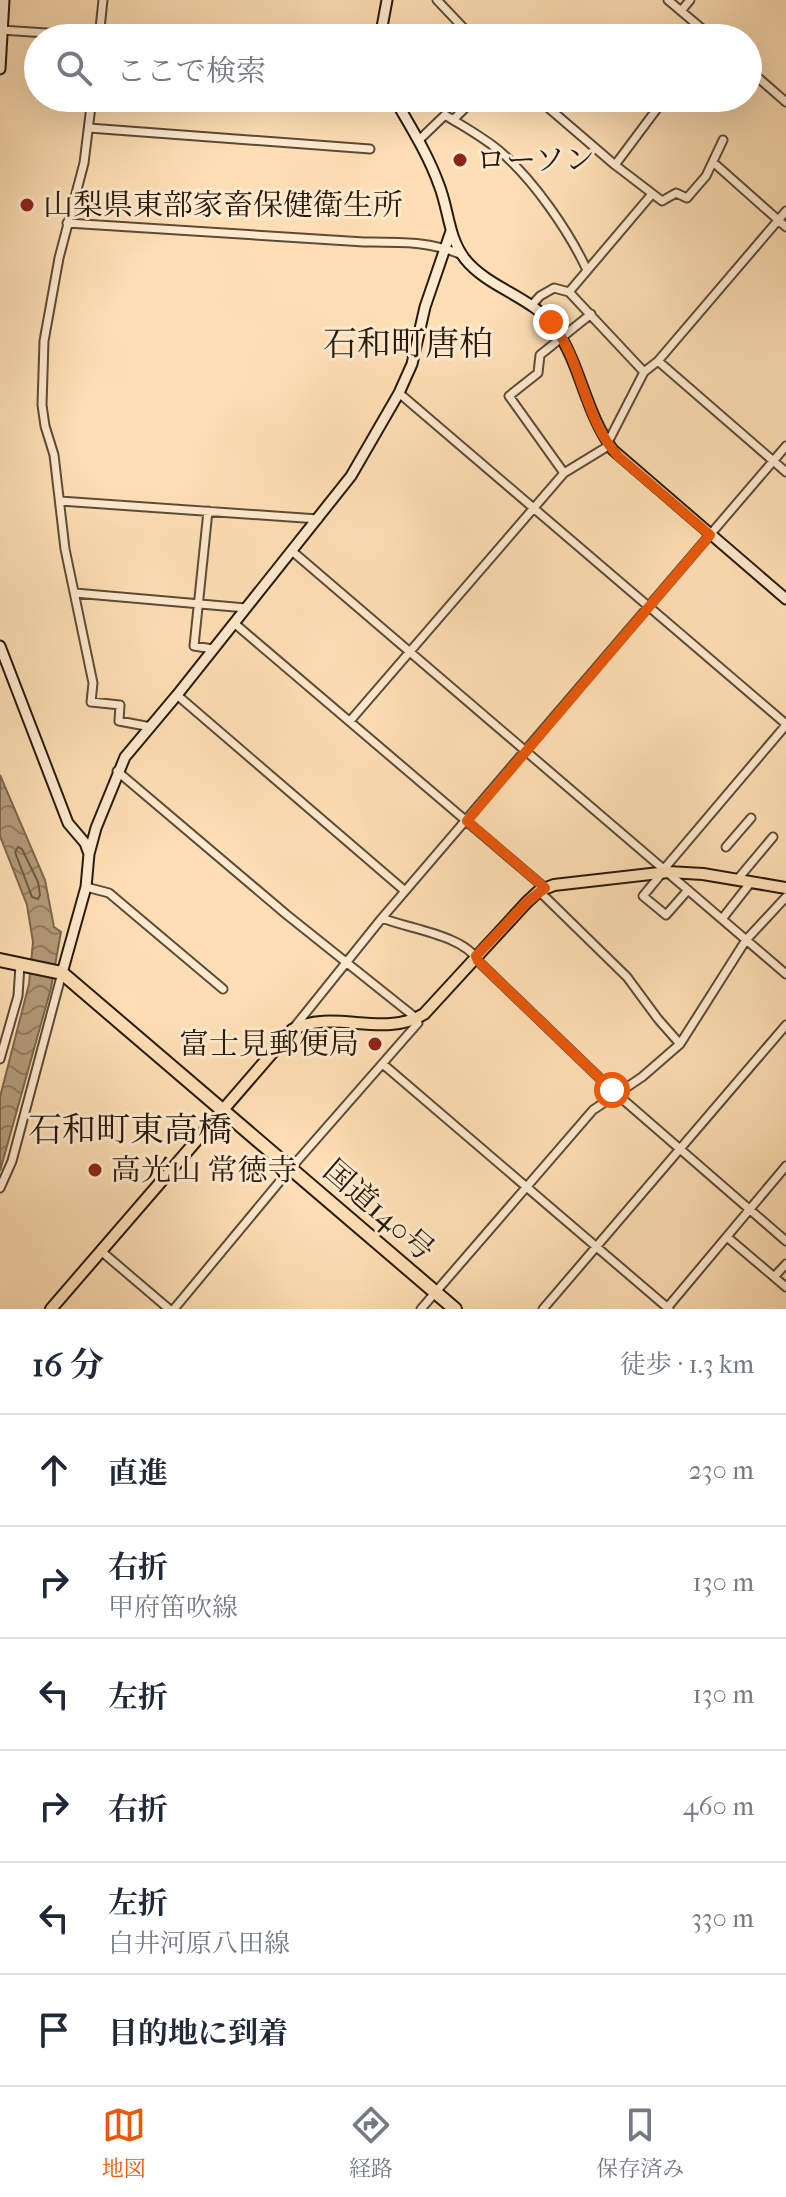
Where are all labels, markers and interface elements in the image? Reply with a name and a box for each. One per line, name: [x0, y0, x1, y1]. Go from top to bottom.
search box: [24, 24, 762, 112]
icon: search: [52, 46, 96, 90]
text: ここで検索: [116, 54, 266, 89]
place label: ローソン: [476, 143, 595, 178]
marker: ローソン: [451, 151, 469, 169]
place label: 山梨県東部家畜保健衛生所: [43, 188, 403, 223]
marker: 山梨県東部家畜保健衛生所: [18, 196, 36, 214]
route end: [533, 304, 569, 340]
district label: 石和町唐柏: [323, 324, 493, 364]
place label: 富士見郵便局: [179, 1027, 359, 1062]
marker: 富士見郵便局: [366, 1035, 384, 1053]
route start: [594, 1072, 630, 1108]
district label: 石和町東高橋: [28, 1110, 232, 1150]
place label: 高光山 常徳寺: [111, 1153, 297, 1188]
street label: 国道140号: [316, 1153, 441, 1268]
marker: 高光山 常徳寺: [86, 1161, 104, 1179]
text: 16 分: [32, 1345, 104, 1385]
text: 徒歩 · 1.3 km: [620, 1349, 754, 1380]
icon: ahead: [32, 1448, 76, 1492]
text: 230 m: [688, 1455, 754, 1486]
text: 直進: [108, 1456, 168, 1491]
text: 右折: [108, 1550, 168, 1585]
icon: right: [32, 1560, 76, 1604]
text: 130 m: [693, 1567, 754, 1598]
text: 甲府笛吹線: [108, 1592, 238, 1623]
icon: left: [32, 1672, 76, 1716]
text: 130 m: [693, 1679, 754, 1710]
text: 左折: [108, 1680, 168, 1715]
icon: right: [32, 1784, 76, 1828]
text: 460 m: [683, 1791, 754, 1822]
text: 右折: [108, 1792, 168, 1827]
text: 左折: [108, 1886, 168, 1921]
icon: left: [32, 1896, 76, 1940]
text: 330 m: [691, 1903, 754, 1934]
text: 白井河原八田線: [108, 1928, 290, 1959]
icon: arrive: [32, 2008, 76, 2052]
text: 目的地に到着: [108, 2016, 288, 2051]
tab: 地図: [102, 2103, 146, 2182]
tab: 経路: [349, 2103, 393, 2182]
tab: 保存済み: [596, 2103, 684, 2182]

